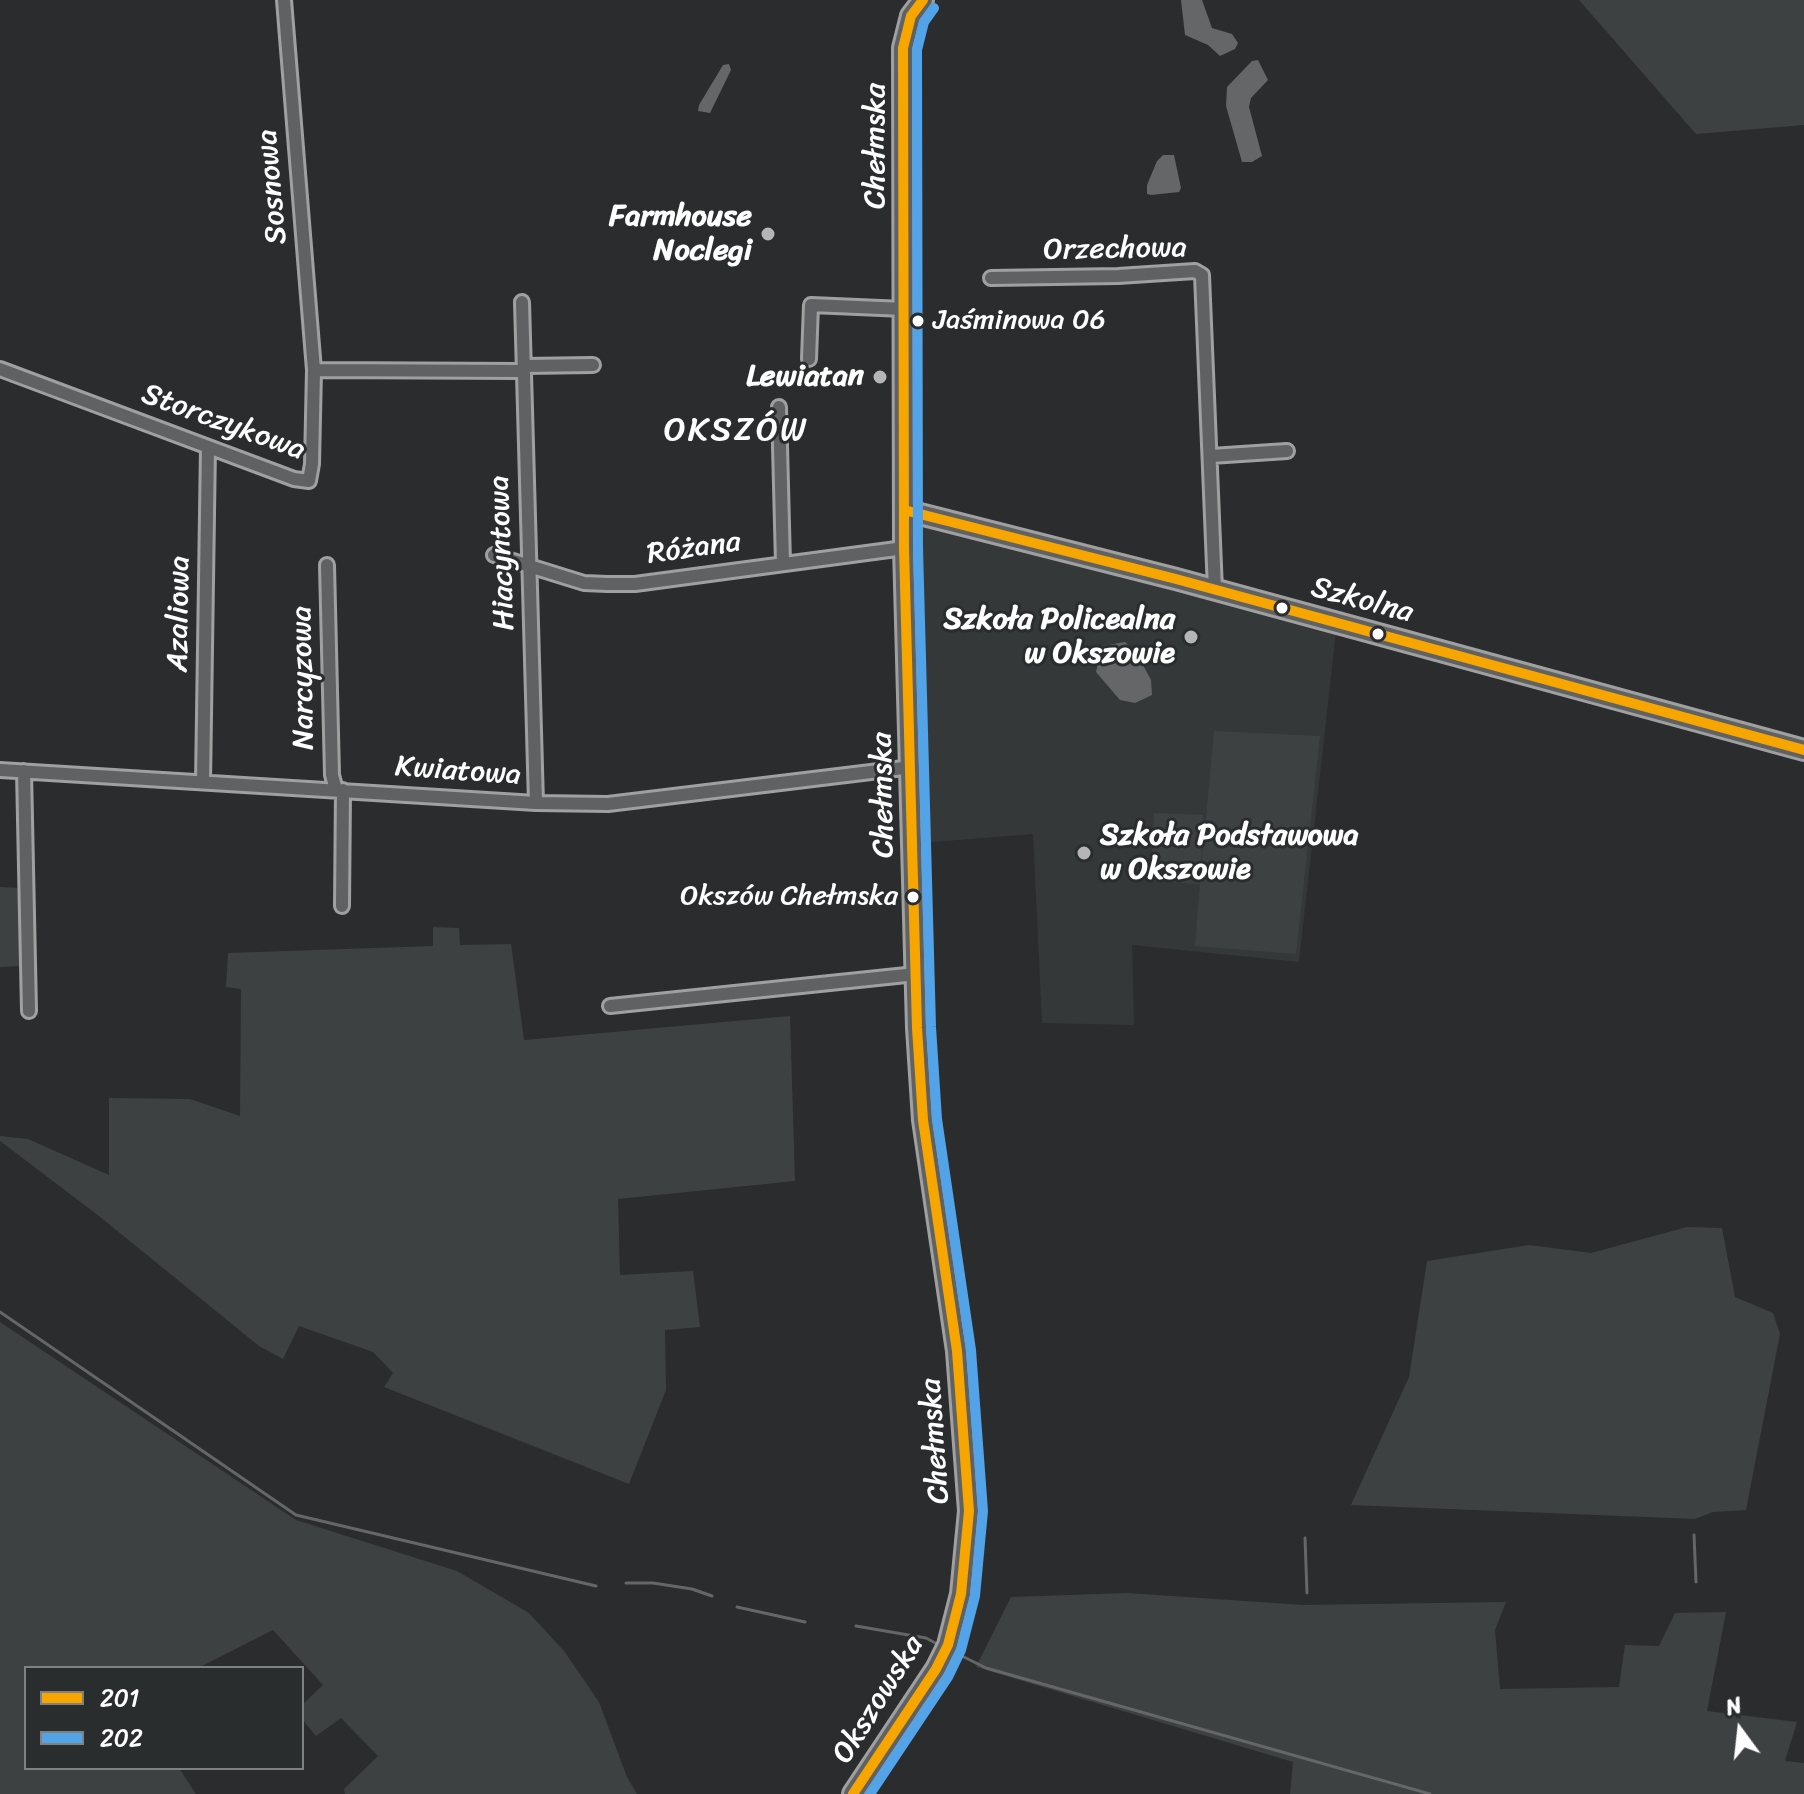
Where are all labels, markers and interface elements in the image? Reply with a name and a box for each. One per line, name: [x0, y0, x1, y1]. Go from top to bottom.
street label: Chełmska: [858, 83, 894, 209]
street label: Sosnowa: [250, 128, 296, 246]
place label: Farmhouse Noclegi: [609, 199, 752, 270]
marker: Farmhouse Noclegi: [759, 225, 777, 243]
street label: Orzechowa: [1043, 231, 1187, 269]
place label: Jaśminowa 06: [933, 304, 1106, 338]
marker: Jaśminowa 06: [910, 313, 926, 329]
place label: Lewiatan: [746, 359, 864, 395]
marker: Lewiatan: [871, 368, 889, 386]
street label: Storczykowa: [136, 377, 310, 469]
district label: OKSZÓW: [664, 411, 808, 451]
street label: Hiacyntowa: [482, 475, 524, 631]
street label: Różana: [645, 525, 743, 573]
street label: Azaliowa: [161, 555, 199, 673]
street label: Szkolna: [1307, 570, 1417, 632]
unlabelled marker: [1274, 600, 1290, 616]
place label: Szkoła Policealna w Okszowie: [944, 602, 1175, 672]
street label: Narcyzowa: [285, 606, 323, 750]
unlabelled marker: [1370, 626, 1386, 642]
marker: Szkoła Policealna w Okszowie: [1182, 628, 1200, 646]
street label: Chełmska: [865, 732, 903, 858]
street label: Kwiatowa: [394, 750, 522, 794]
place label: Szkoła Podstawowa w Okszowie: [1100, 818, 1359, 888]
marker: Szkoła Podstawowa w Okszowie: [1075, 844, 1093, 862]
place label: Okszów Chełmska: [680, 880, 898, 914]
marker: Okszów Chełmska: [905, 889, 921, 905]
street label: Chełmska: [914, 1377, 958, 1505]
street label: Okszowska: [826, 1629, 932, 1771]
legend: [24, 1666, 304, 1770]
text: 201: [100, 1677, 139, 1719]
text: N: [1721, 1686, 1746, 1727]
north arrow: [1700, 1690, 1780, 1770]
text: 202: [100, 1717, 143, 1759]

